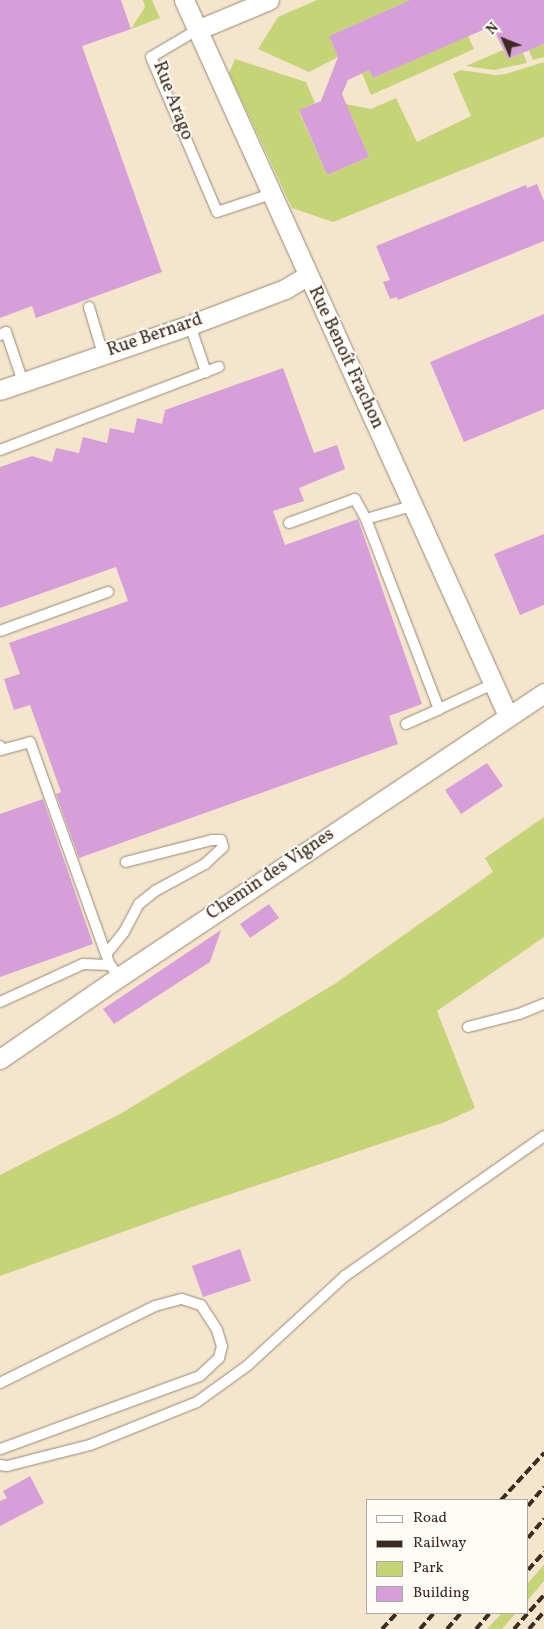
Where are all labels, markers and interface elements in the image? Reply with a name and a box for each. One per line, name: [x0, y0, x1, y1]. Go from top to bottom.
north arrow: [479, 15, 529, 65]
text: N: [482, 19, 503, 39]
street label: Rue Arago: [147, 59, 197, 143]
street label: Rue Benoît Frachon: [303, 283, 387, 433]
street label: Rue Bernard: [105, 310, 205, 362]
street label: Chemin des Vignes: [203, 824, 339, 926]
legend: [366, 1499, 529, 1614]
text: Road: [413, 1508, 447, 1529]
text: Railway: [413, 1533, 466, 1554]
text: Park: [413, 1558, 444, 1579]
text: Building: [413, 1583, 469, 1604]

